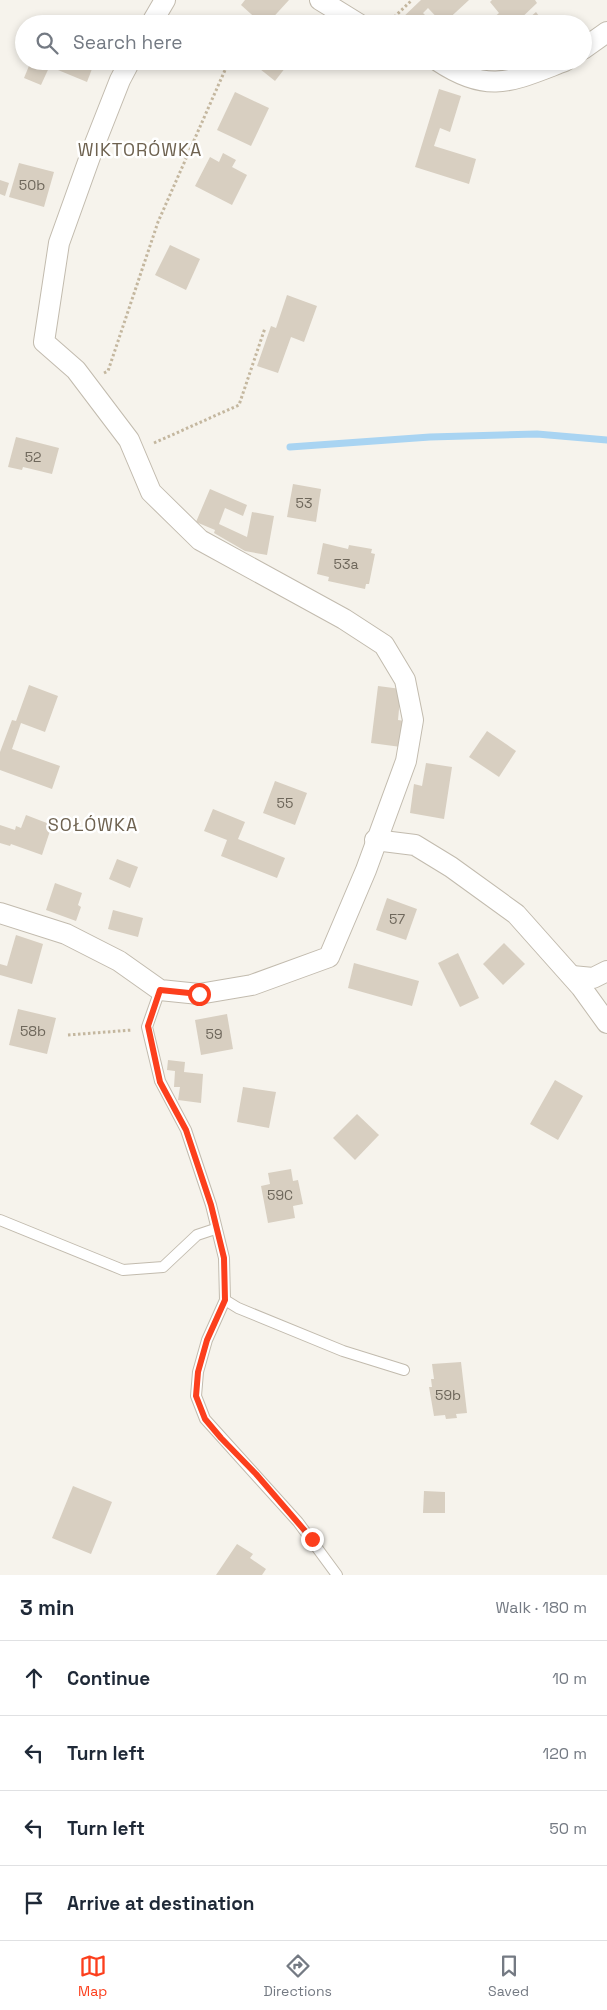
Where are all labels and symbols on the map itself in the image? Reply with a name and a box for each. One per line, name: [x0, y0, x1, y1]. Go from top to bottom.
district label: WIKTORÓWKA: [78, 138, 202, 161]
house number: 50b: [19, 176, 45, 194]
house number: 52: [25, 448, 41, 466]
house number: 53: [296, 494, 312, 512]
house number: 53a: [334, 555, 358, 573]
house number: 55: [277, 794, 293, 812]
district label: SOŁÓWKA: [48, 813, 138, 836]
house number: 57: [389, 910, 405, 928]
route start: [188, 983, 211, 1006]
house number: 58b: [20, 1022, 46, 1040]
house number: 59: [206, 1025, 222, 1043]
house number: 59C: [267, 1186, 293, 1204]
house number: 59b: [435, 1386, 461, 1404]
route end: [301, 1528, 324, 1551]

